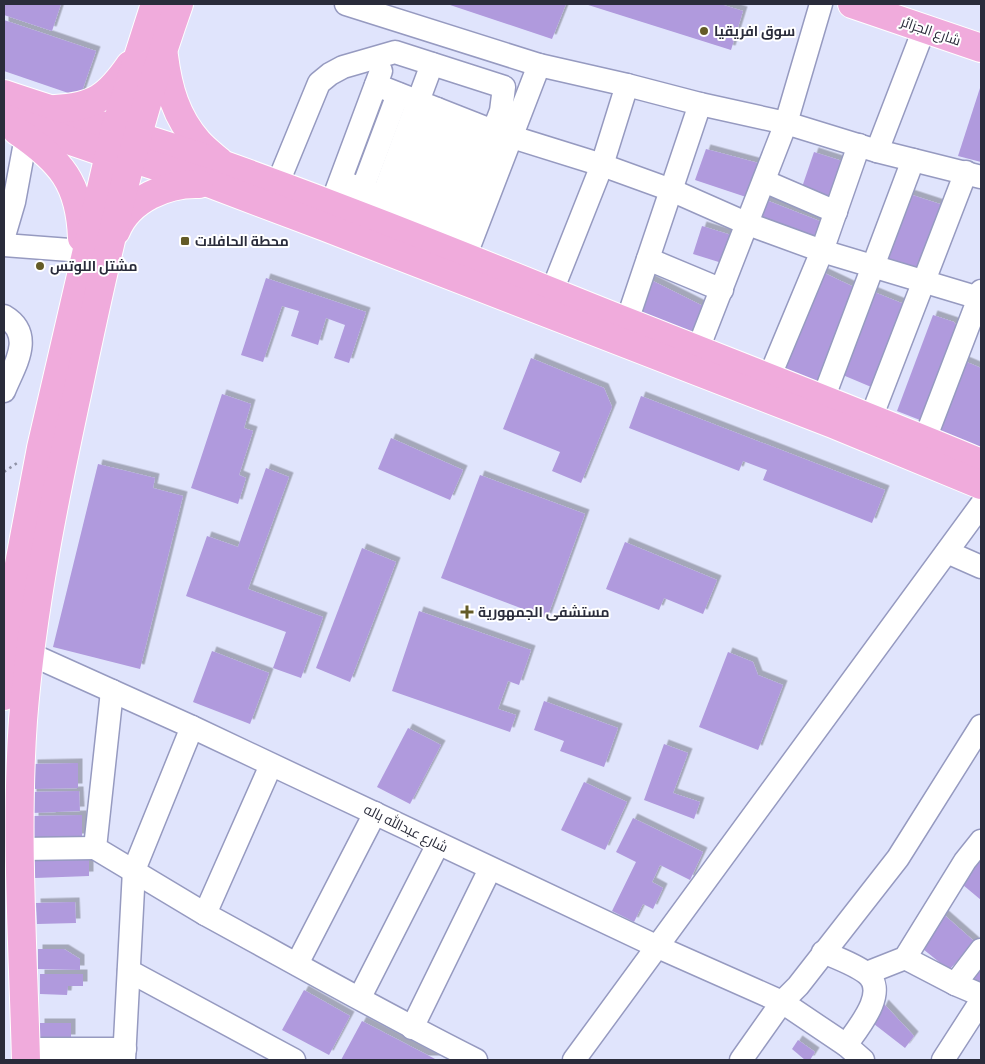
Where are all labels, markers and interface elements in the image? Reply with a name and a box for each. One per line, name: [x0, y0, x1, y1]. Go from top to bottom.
street label: شارع الجزائر: [898, 12, 963, 50]
place label: سوق افريقيا: [714, 22, 795, 40]
marker: سوق افريقيا: [698, 25, 710, 37]
place label: محطة الحافلات: [195, 232, 289, 250]
marker: محطة الحافلات: [179, 235, 191, 247]
place label: مشتل اللوتس: [50, 257, 138, 275]
marker: مشتل اللوتس: [34, 260, 46, 272]
place label: مستشفى الجمهورية: [478, 603, 610, 621]
marker: مستشفى الجمهورية: [460, 605, 474, 619]
street label: شارع عبدالله باله: [361, 800, 451, 856]

